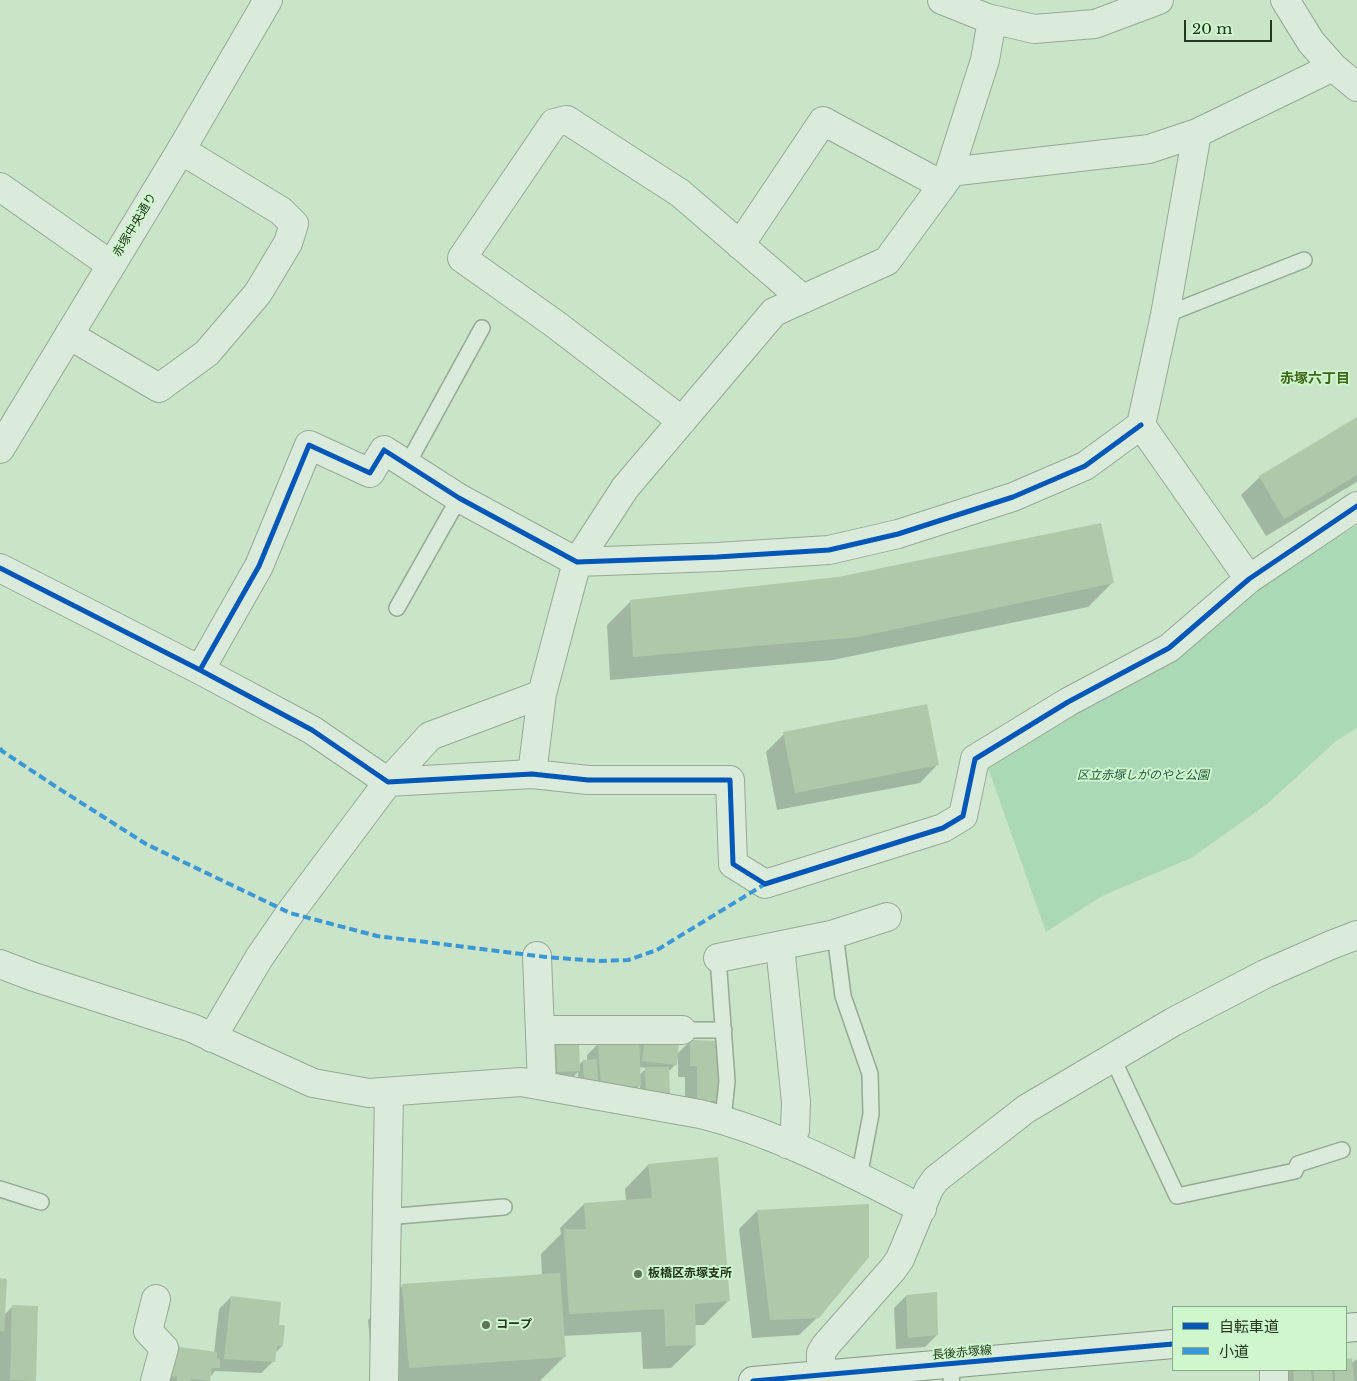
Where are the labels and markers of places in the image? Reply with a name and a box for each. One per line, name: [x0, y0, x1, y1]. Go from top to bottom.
place label: 板橋区赤塚支所: [648, 1267, 732, 1281]
marker: 板橋区赤塚支所: [632, 1268, 644, 1280]
place label: コープ: [496, 1318, 532, 1332]
marker: コープ: [480, 1319, 492, 1331]

